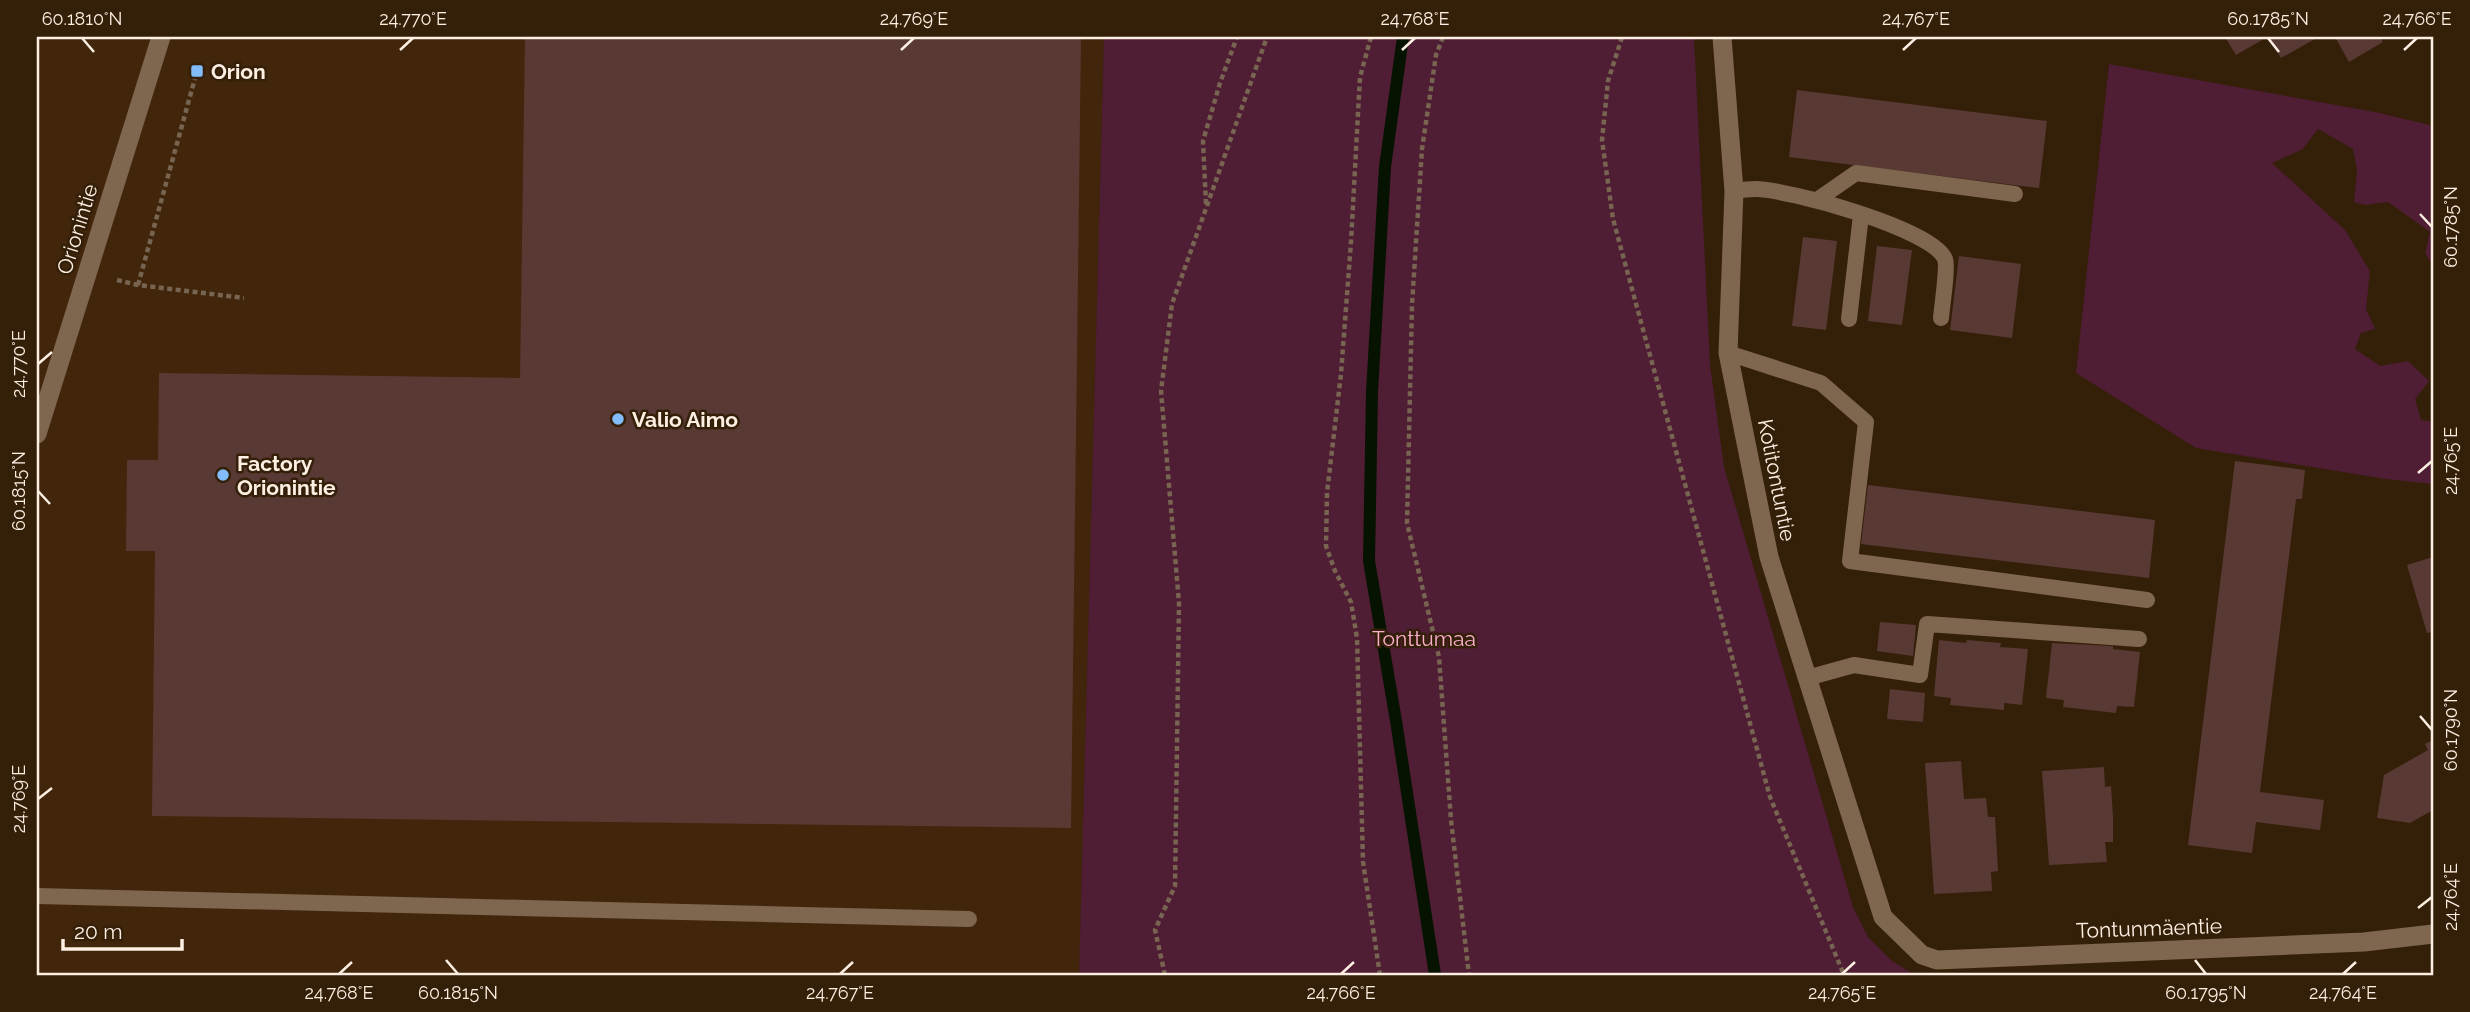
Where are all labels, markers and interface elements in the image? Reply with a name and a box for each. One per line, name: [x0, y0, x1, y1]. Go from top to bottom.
text: 60.1810°N: [42, 8, 122, 29]
text: 24.770°E: [379, 8, 447, 29]
text: 24.769°E: [880, 8, 948, 29]
text: 24.768°E: [1380, 8, 1450, 29]
text: 24.767°E: [1882, 8, 1950, 29]
text: 60.1785°N: [2227, 8, 2309, 29]
text: 24.766°E: [2382, 8, 2452, 29]
place label: Orion: [211, 59, 266, 84]
marker: Orion: [189, 63, 205, 79]
street label: Orionintie: [51, 181, 103, 277]
text: 60.1785°N: [2440, 186, 2461, 268]
text: 24.770°E: [8, 330, 29, 398]
place label: Valio Aimo: [632, 407, 738, 432]
marker: Valio Aimo: [610, 411, 626, 427]
street label: Kotitontuntie: [1753, 417, 1801, 543]
text: 24.765°E: [2440, 427, 2461, 495]
text: 60.1815°N: [8, 451, 29, 531]
place label: Factory Orionintie: [237, 451, 336, 500]
marker: Factory Orionintie: [215, 467, 231, 483]
park label: Tonttumaa: [1372, 626, 1476, 651]
text: 60.1790°N: [2440, 689, 2461, 771]
text: 24.769°E: [8, 765, 29, 833]
text: 24.764°E: [2440, 863, 2461, 931]
scale bar: [63, 907, 182, 951]
street label: Tontunmäentie: [2076, 913, 2222, 943]
text: 20 m: [74, 919, 122, 944]
text: 24.768°E: [304, 982, 374, 1003]
text: 60.1815°N: [418, 982, 498, 1003]
text: 24.767°E: [806, 982, 874, 1003]
text: 24.766°E: [1306, 982, 1376, 1003]
text: 24.765°E: [1808, 982, 1876, 1003]
text: 60.1795°N: [2165, 982, 2247, 1003]
text: 24.764°E: [2309, 982, 2377, 1003]

